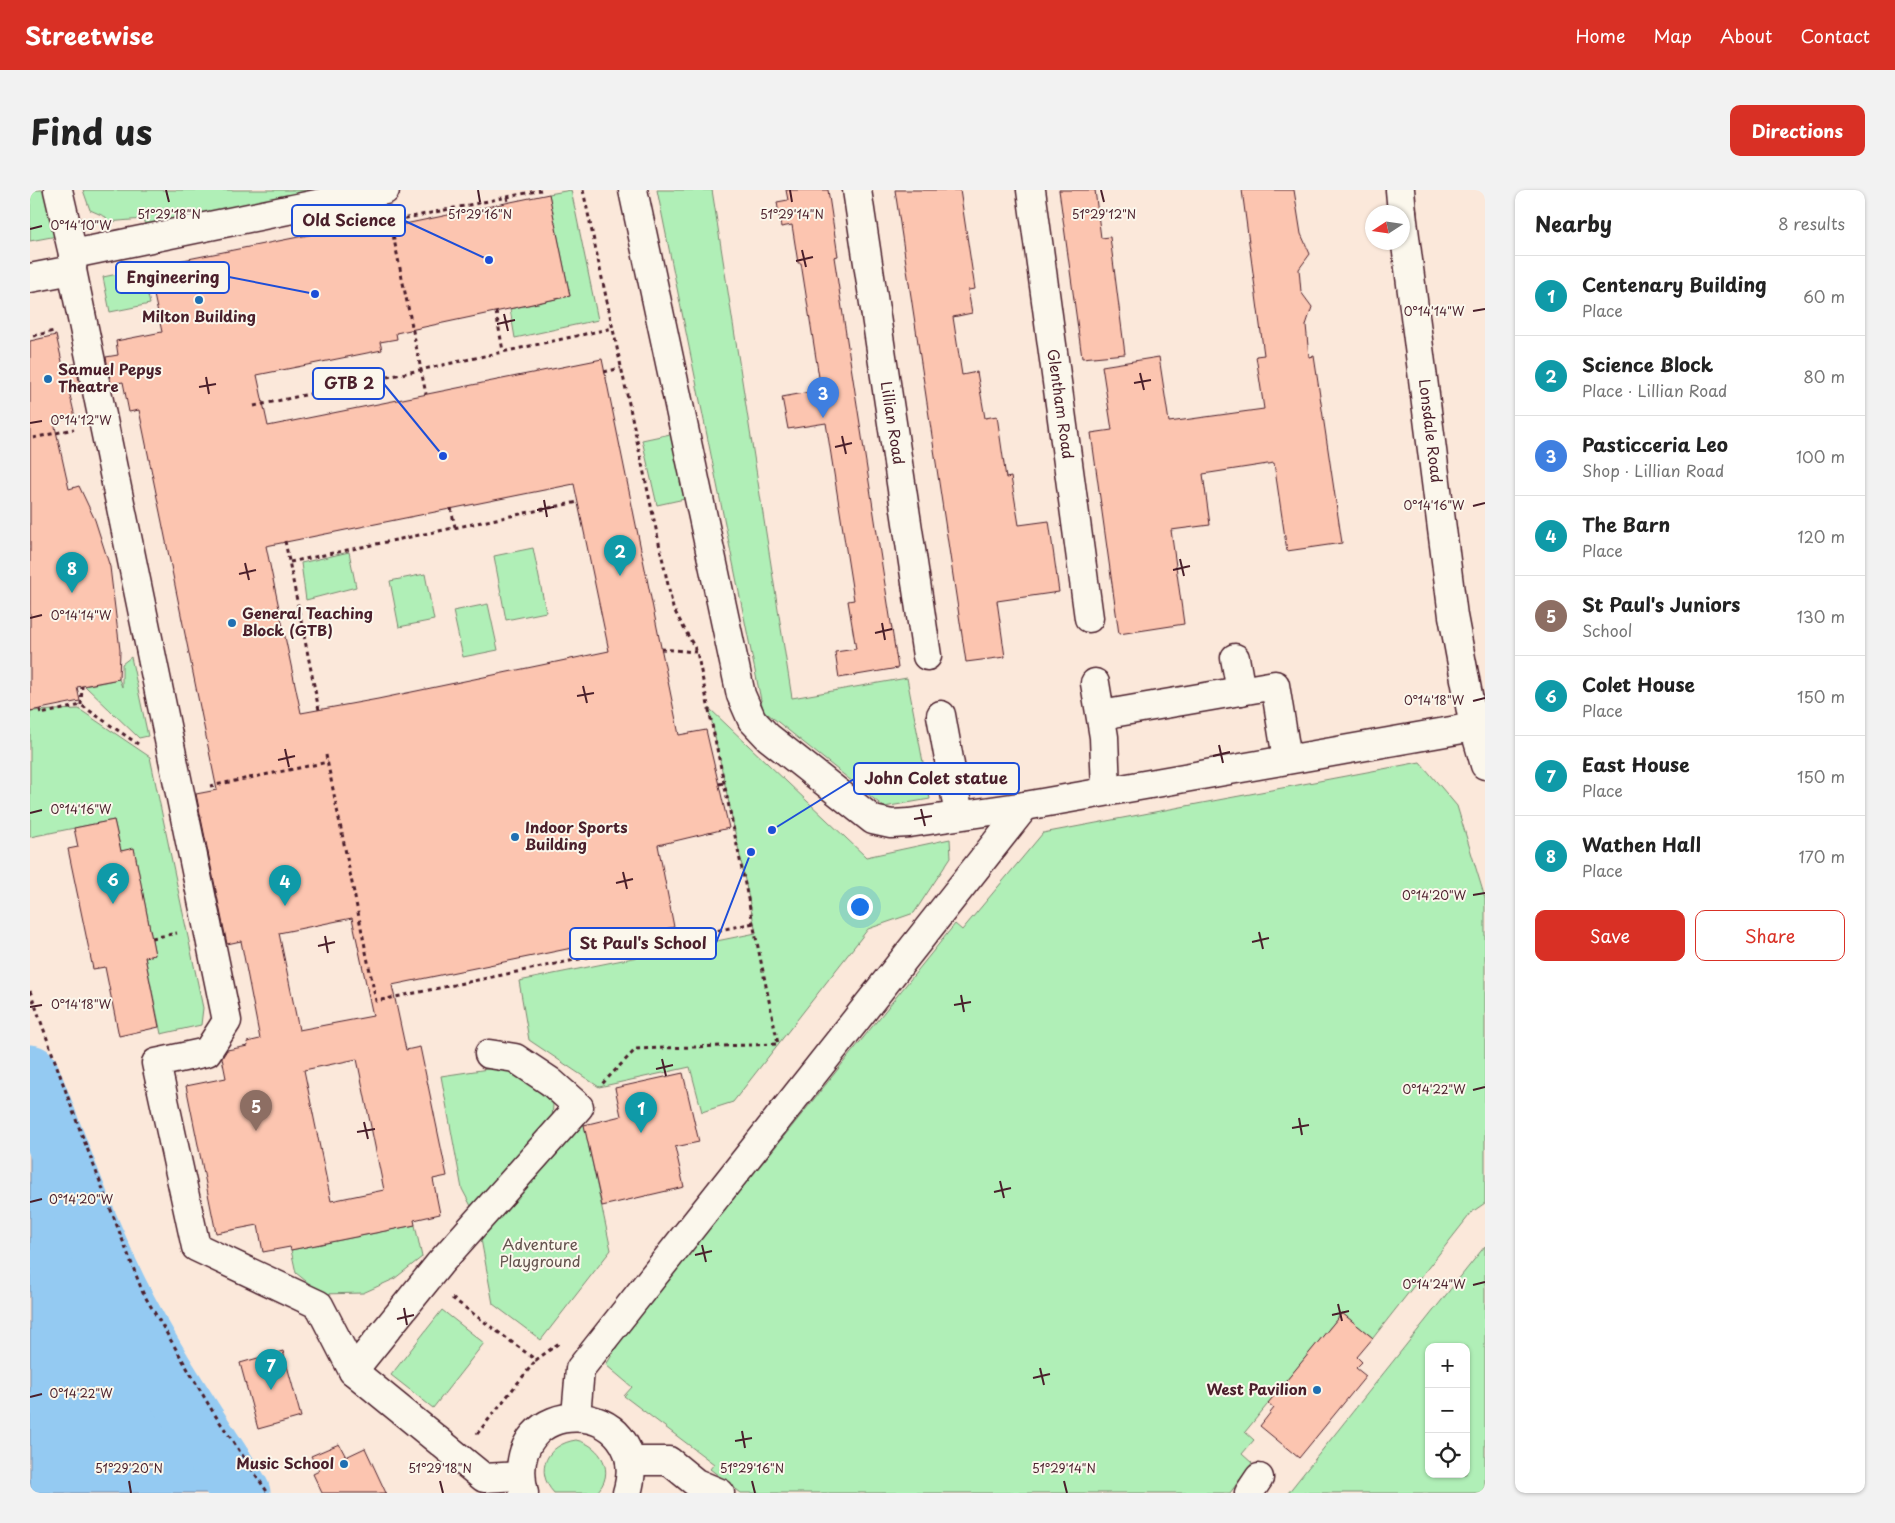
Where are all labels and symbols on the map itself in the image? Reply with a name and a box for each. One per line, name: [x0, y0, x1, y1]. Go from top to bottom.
text: 51°29'18"N: [137, 205, 201, 223]
callout: Old Science: [292, 205, 405, 236]
text: 51°29'16"N: [448, 205, 512, 223]
text: 51°29'14"N: [760, 205, 824, 223]
text: 51°29'12"N: [1072, 205, 1136, 223]
north arrow: [1365, 205, 1410, 250]
text: Old Science: [302, 207, 396, 231]
text: 0°14'10"W: [50, 216, 112, 234]
callout: Engineering: [116, 262, 229, 293]
text: Engineering: [127, 264, 220, 288]
marker: Milton Building: [193, 294, 205, 306]
text: 0°14'14"W: [1404, 302, 1465, 320]
place label: Milton Building: [142, 304, 256, 327]
street label: Glentham Road: [1042, 347, 1081, 460]
place label: Samuel Pepys Theatre: [58, 357, 162, 397]
callout: GTB 2: [313, 368, 384, 399]
text: GTB 2: [324, 370, 374, 394]
marker: Samuel Pepys Theatre: [42, 373, 54, 385]
pin: 3: [807, 377, 839, 418]
street label: Lonsdale Road: [1414, 378, 1449, 484]
street label: Lillian Road: [876, 379, 911, 466]
text: 0°14'12"W: [51, 411, 112, 429]
text: 0°14'16"W: [1404, 496, 1465, 514]
pin: 2: [604, 535, 636, 576]
pin: 8: [56, 552, 88, 593]
place label: General Teaching Block (GTB): [242, 601, 373, 641]
text: 0°14'14"W: [51, 606, 112, 624]
marker: General Teaching Block (GTB): [226, 617, 238, 629]
text: 0°14'18"W: [1404, 691, 1465, 709]
callout: John Colet statue: [854, 763, 1019, 794]
text: John Colet statue: [864, 765, 1008, 789]
text: 0°14'16"W: [51, 800, 112, 818]
place label: Indoor Sports Building: [525, 815, 628, 855]
marker: Indoor Sports Building: [509, 831, 521, 843]
pin: 6: [97, 863, 129, 904]
pin: 4: [269, 865, 301, 906]
text: 0°14'20"W: [1402, 886, 1467, 904]
your location: [847, 894, 873, 920]
callout: St Paul's School: [570, 928, 716, 959]
text: St Paul's School: [579, 930, 707, 954]
text: 0°14'18"W: [51, 995, 112, 1013]
text: 0°14'22"W: [1402, 1080, 1466, 1098]
pin: 5: [240, 1090, 272, 1131]
pin: 1: [625, 1092, 657, 1133]
text: 0°14'20"W: [49, 1190, 114, 1208]
park label: Adventure Playground: [499, 1232, 581, 1272]
text: 0°14'24"W: [1402, 1275, 1466, 1293]
pin: 7: [255, 1349, 287, 1390]
place label: West Pavilion: [1207, 1377, 1307, 1400]
text: 0°14'22"W: [49, 1384, 113, 1402]
marker: West Pavilion: [1311, 1384, 1323, 1396]
place label: Music School: [236, 1451, 334, 1474]
marker: Music School: [338, 1458, 350, 1470]
text: 51°29'20"N: [95, 1459, 163, 1477]
text: 51°29'18"N: [408, 1459, 472, 1477]
text: 51°29'16"N: [720, 1459, 784, 1477]
text: 51°29'14"N: [1032, 1459, 1096, 1477]

